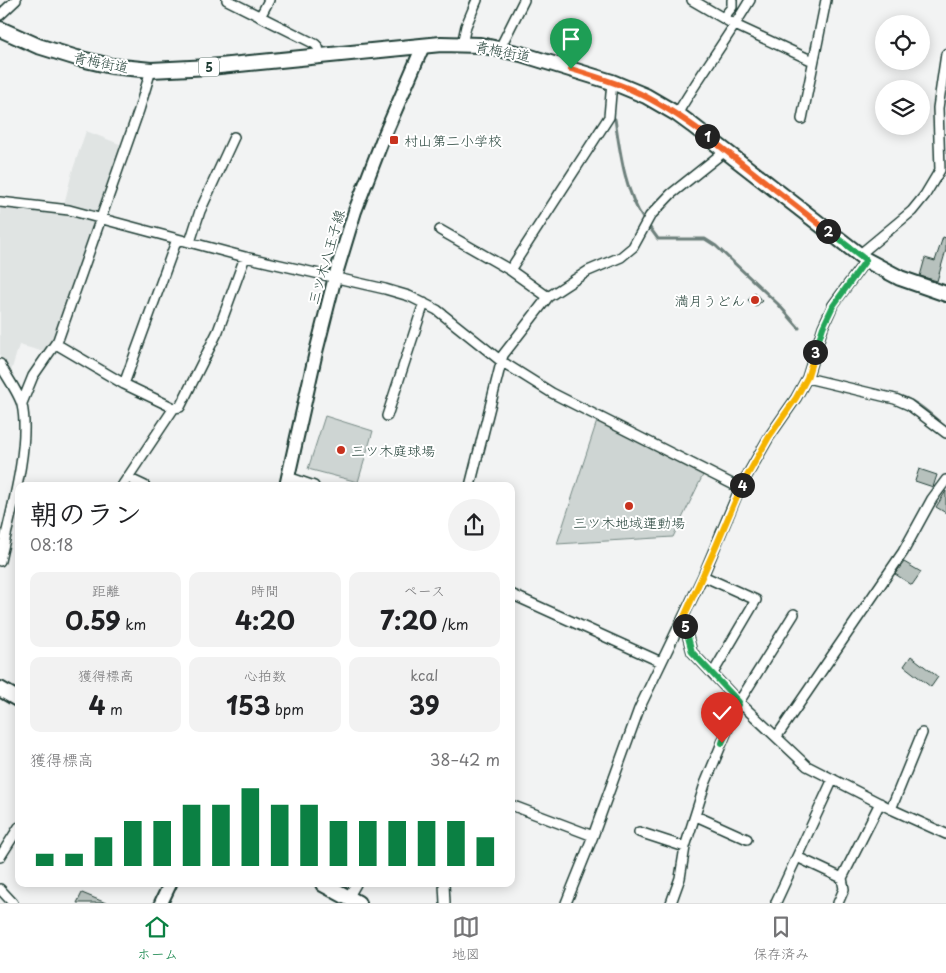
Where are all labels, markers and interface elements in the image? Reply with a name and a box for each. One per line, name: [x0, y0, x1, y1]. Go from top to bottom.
map controls: [875, 15, 930, 135]
button: locate: [875, 15, 930, 70]
pin: [550, 18, 592, 69]
icon: arrive: [557, 25, 585, 53]
street label: 青梅街道: [474, 35, 532, 67]
street label: 青梅街道: [72, 46, 130, 78]
road number: 5: [199, 58, 219, 76]
button: layers: [875, 80, 930, 135]
pin: 1: [694, 124, 720, 148]
text: 1: [704, 126, 711, 147]
place label: 村山第二小学校: [404, 130, 502, 151]
marker: 村山第二小学校: [388, 134, 400, 146]
street label: 三ツ木八王子線: [302, 207, 350, 307]
pin: 2: [816, 218, 840, 244]
text: 2: [824, 221, 833, 242]
place label: 満月うどん: [675, 290, 745, 311]
marker: 満月うどん: [749, 294, 761, 306]
pin: 3: [802, 340, 828, 364]
text: 3: [811, 342, 820, 363]
place label: 三ツ木庭球場: [351, 440, 435, 461]
marker: 三ツ木庭球場: [335, 444, 347, 456]
pin: 4: [730, 472, 754, 498]
text: 4: [738, 475, 747, 496]
text: 朝のラン: [30, 491, 142, 534]
button: share: [448, 499, 500, 551]
marker: 三ツ木地域運動場: [623, 500, 635, 512]
place label: 三ツ木地域運動場: [573, 512, 685, 533]
text: 08:18: [30, 532, 73, 556]
text: 距離: [92, 580, 120, 601]
text: 時間: [251, 580, 279, 601]
text: ペース: [404, 580, 445, 601]
text: 0.59: [65, 601, 121, 639]
text: 4:20: [235, 601, 295, 639]
text: 7:20: [380, 601, 437, 639]
text: km: [121, 614, 146, 635]
text: /km: [437, 614, 469, 635]
pin: 5: [672, 614, 698, 638]
text: 5: [681, 616, 690, 637]
text: 獲得標高: [78, 665, 134, 686]
text: 心拍数: [244, 665, 286, 686]
text: kcal: [410, 665, 438, 686]
text: 4: [89, 686, 106, 724]
text: 153: [226, 686, 270, 724]
text: 39: [409, 686, 440, 724]
pin: [701, 692, 743, 743]
text: m: [106, 699, 123, 720]
text: bpm: [270, 699, 304, 720]
icon: check: [708, 699, 736, 727]
text: 獲得標高: [30, 747, 94, 771]
text: 38–42 m: [430, 747, 500, 771]
tab: ホーム: [137, 913, 178, 964]
tab: 地図: [452, 913, 480, 964]
tab: 保存済み: [753, 913, 809, 964]

